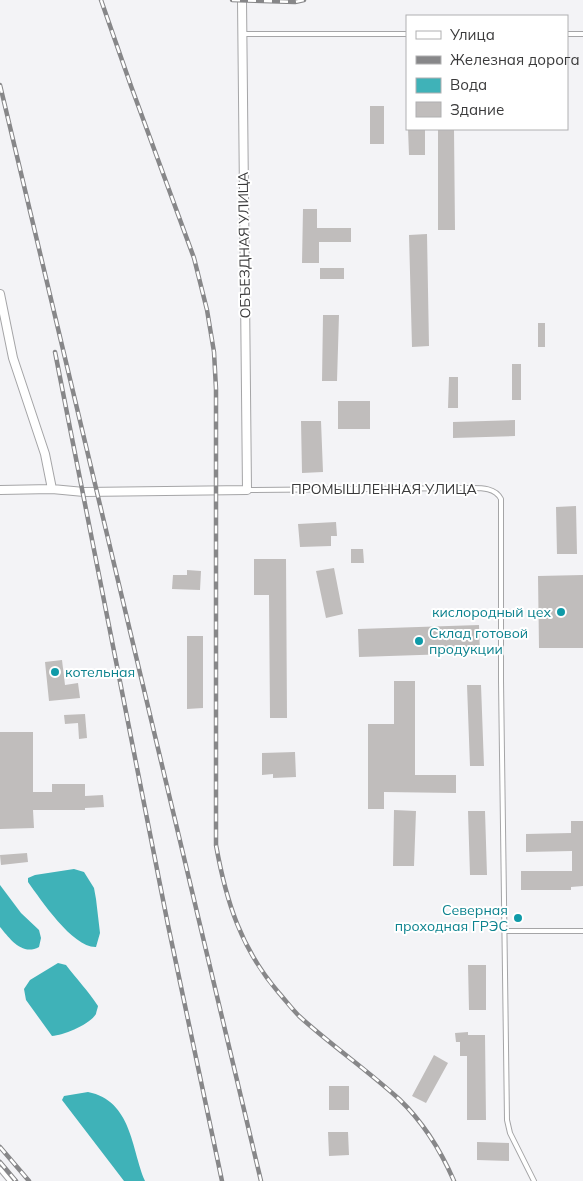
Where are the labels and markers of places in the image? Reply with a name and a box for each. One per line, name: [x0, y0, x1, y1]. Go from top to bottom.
place label: кислородный цех: [432, 603, 551, 621]
marker: кислородный цех: [555, 606, 567, 618]
place label: Склад готовой продукции: [429, 624, 528, 658]
marker: Склад готовой продукции: [413, 635, 425, 647]
place label: котельная: [65, 663, 135, 681]
marker: котельная: [49, 666, 61, 678]
place label: Северная проходная ГРЭС: [395, 901, 508, 935]
marker: Северная проходная ГРЭС: [512, 912, 524, 924]

